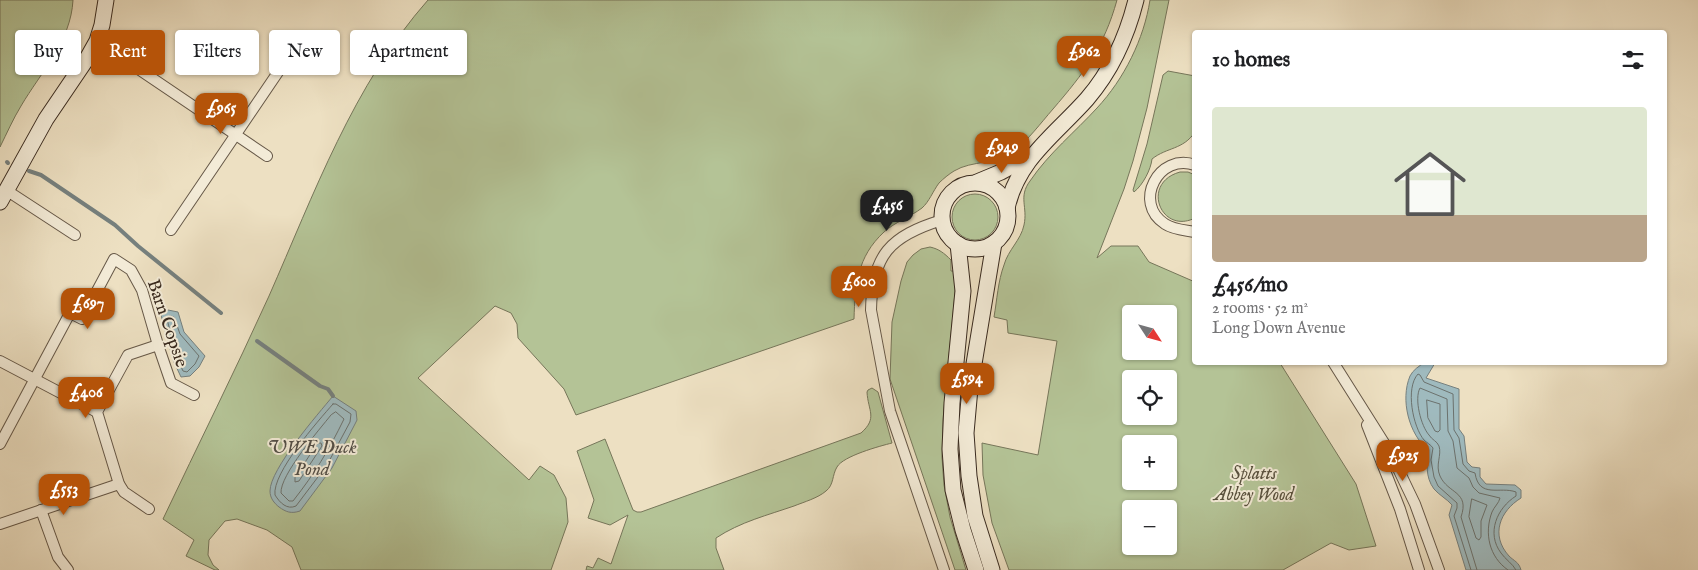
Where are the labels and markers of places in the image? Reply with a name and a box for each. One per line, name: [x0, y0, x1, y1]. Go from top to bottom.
pin: £962: [1054, 36, 1114, 78]
pin: £965: [191, 92, 251, 135]
pin: £949: [972, 132, 1032, 174]
pin: £456: [857, 190, 917, 232]
pin: £600: [829, 266, 889, 308]
pin: £697: [58, 288, 118, 330]
pin: £594: [937, 362, 997, 405]
pin: £406: [56, 376, 116, 419]
pin: £925: [1373, 440, 1433, 482]
pin: £553: [34, 474, 94, 516]

